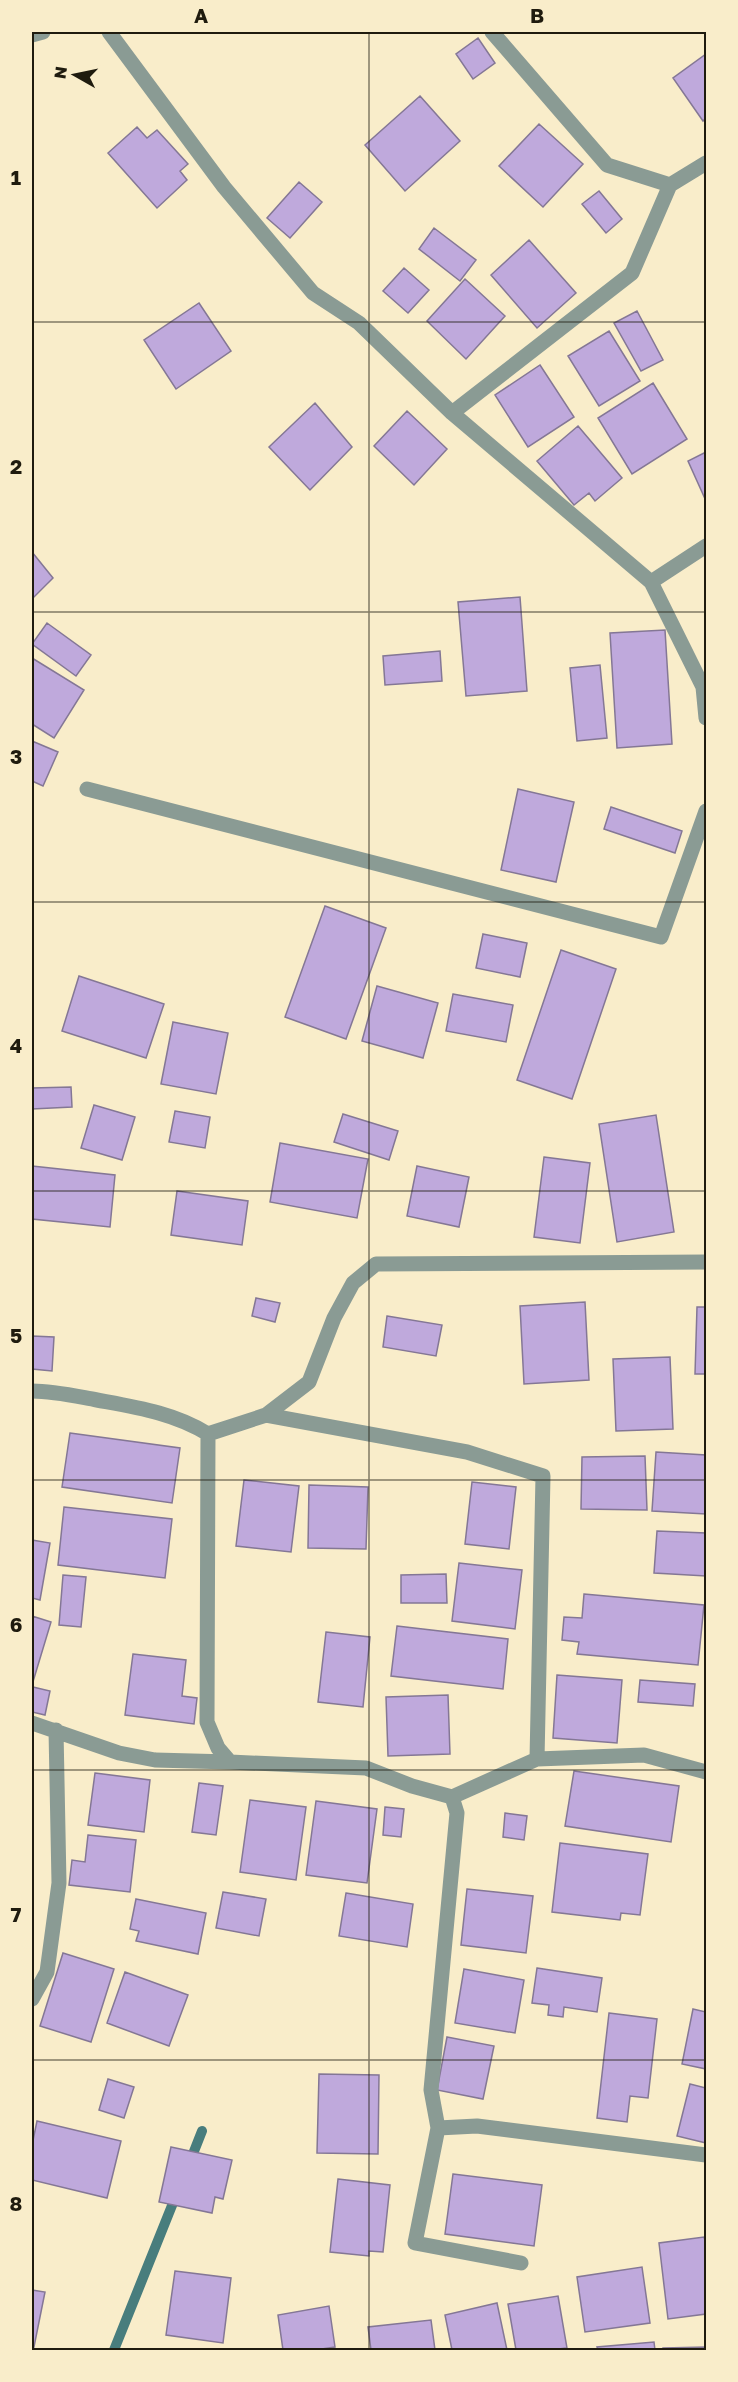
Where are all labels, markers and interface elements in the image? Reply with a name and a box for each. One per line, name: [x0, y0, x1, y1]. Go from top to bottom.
text: A: [194, 3, 208, 27]
text: B: [530, 3, 544, 27]
north arrow: [45, 45, 105, 105]
text: N: [49, 65, 71, 80]
text: 1: [11, 165, 21, 189]
text: 2: [10, 454, 22, 478]
text: 3: [10, 744, 22, 768]
text: 4: [10, 1033, 22, 1057]
text: 5: [10, 1323, 22, 1347]
text: 6: [10, 1612, 22, 1636]
text: 7: [11, 1902, 22, 1926]
text: 8: [10, 2191, 22, 2215]

